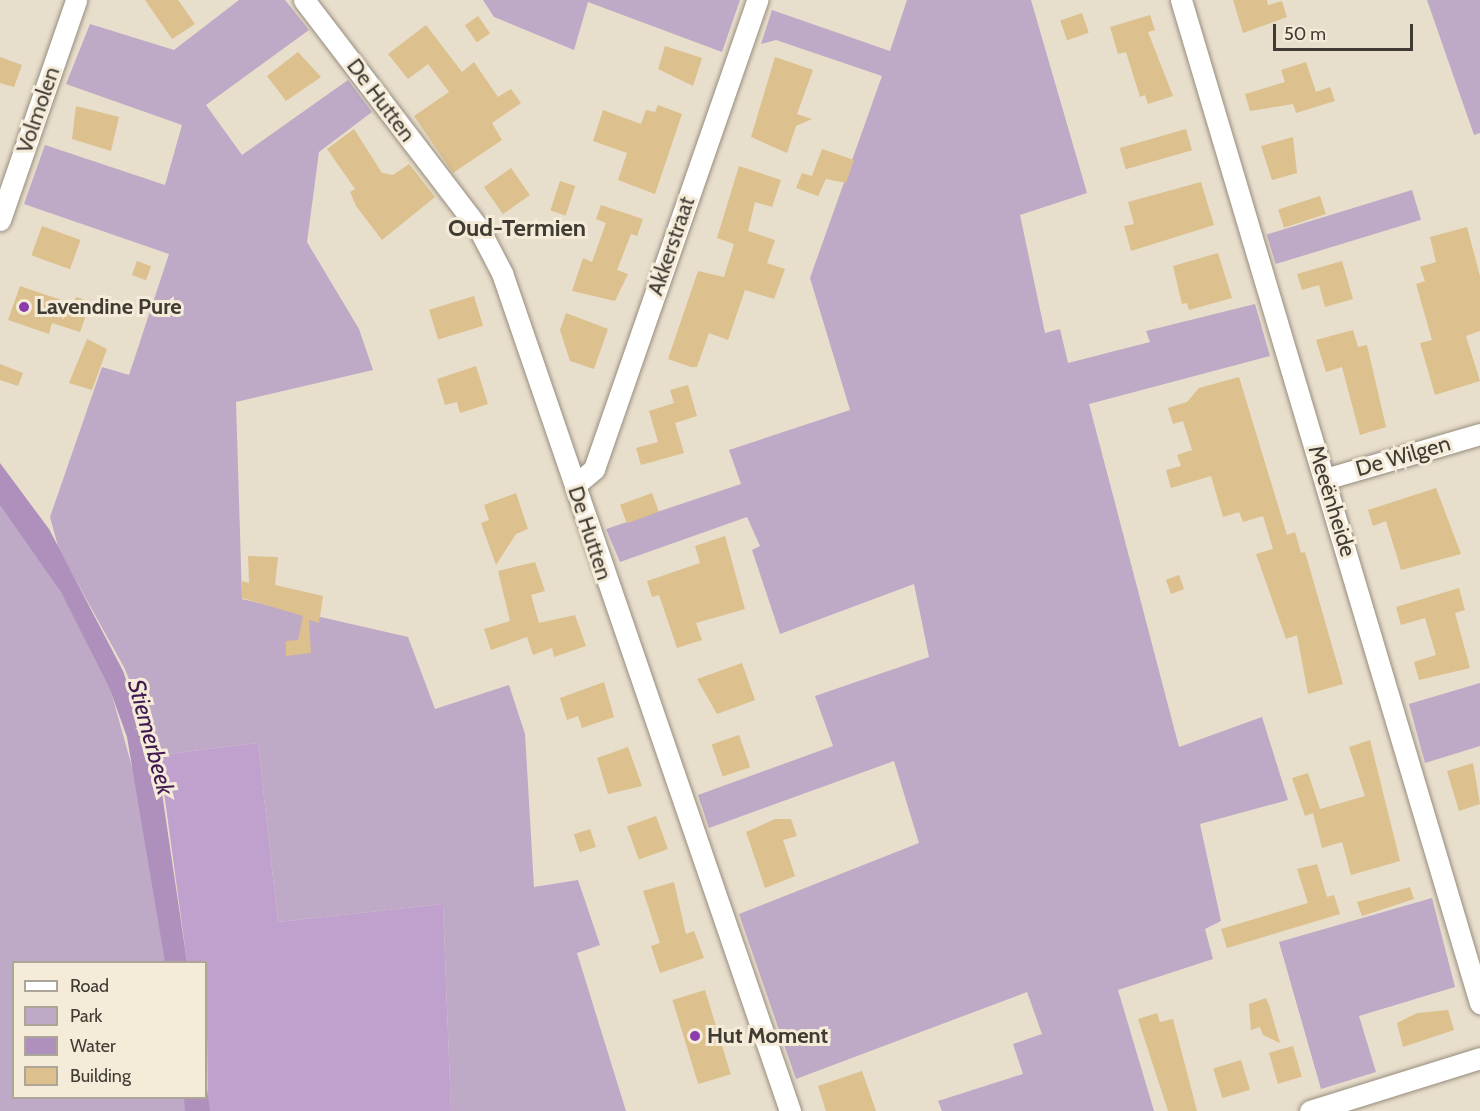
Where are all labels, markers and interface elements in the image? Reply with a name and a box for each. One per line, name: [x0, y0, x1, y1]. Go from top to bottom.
scale bar: [1276, 12, 1416, 50]
text: 50 m: [1284, 23, 1326, 45]
street label: De Hutten: [341, 53, 421, 147]
street label: Volmolen: [11, 63, 65, 157]
street label: Akkerstraat: [642, 193, 700, 299]
district label: Oud-Termien: [448, 214, 586, 242]
place label: Lavendine Pure: [36, 294, 182, 320]
marker: Lavendine Pure: [17, 300, 31, 314]
street label: De Wilgen: [1353, 430, 1453, 482]
street label: Meeënheide: [1303, 442, 1361, 560]
street label: De Hutten: [562, 483, 618, 583]
water label: Stiemerbeek: [122, 676, 180, 798]
legend: [12, 961, 207, 1099]
text: Road: [70, 975, 109, 997]
text: Park: [70, 1005, 102, 1027]
place label: Hut Moment: [707, 1023, 828, 1049]
marker: Hut Moment: [688, 1029, 702, 1043]
text: Water: [70, 1035, 116, 1057]
text: Building: [70, 1065, 131, 1087]

